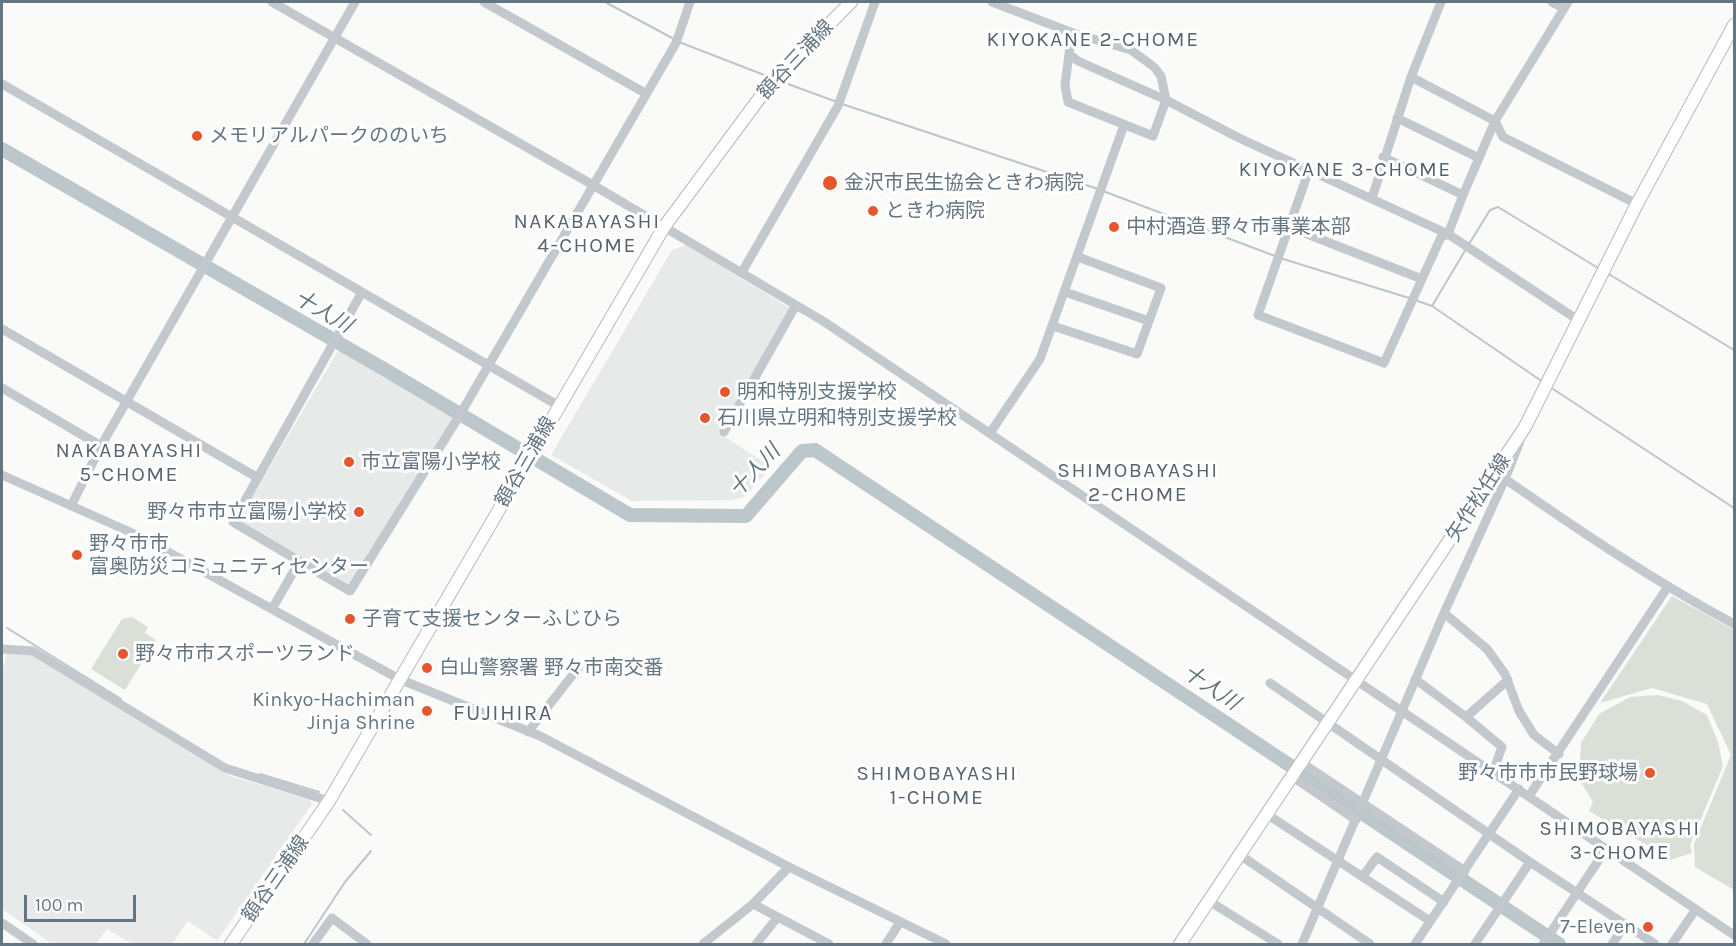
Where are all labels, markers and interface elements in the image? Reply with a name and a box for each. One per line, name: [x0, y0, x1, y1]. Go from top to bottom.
street label: 額谷三浦線: [753, 15, 839, 105]
district label: KIYOKANE 2-CHOME: [987, 27, 1199, 53]
place label: メモリアルパークののいち: [209, 124, 449, 148]
marker: メモリアルパークののいち: [190, 129, 204, 143]
district label: KIYOKANE 3-CHOME: [1238, 157, 1452, 183]
place label: 金沢市民生協会ときわ病院: [844, 171, 1084, 195]
marker: 金沢市民生協会ときわ病院: [821, 174, 839, 192]
place label: ときわ病院: [885, 199, 985, 223]
marker: ときわ病院: [866, 204, 880, 218]
district label: NAKABAYASHI 4-CHOME: [513, 209, 661, 259]
place label: 中村酒造 野々市事業本部: [1126, 215, 1351, 239]
marker: 中村酒造 野々市事業本部: [1107, 220, 1121, 234]
water label: 十人川: [289, 285, 357, 339]
place label: 明和特別支援学校: [737, 380, 897, 404]
marker: 明和特別支援学校: [718, 385, 732, 399]
place label: 石川県立明和特別支援学校: [717, 406, 957, 430]
marker: 石川県立明和特別支援学校: [698, 411, 712, 425]
street label: 額谷三浦線: [491, 413, 561, 511]
district label: NAKABAYASHI 5-CHOME: [55, 438, 203, 488]
water label: 十人川: [724, 439, 786, 503]
place label: 市立富陽小学校: [361, 450, 501, 474]
street label: 矢作松任線: [1442, 450, 1516, 546]
marker: 市立富陽小学校: [342, 455, 356, 469]
district label: SHIMOBAYASHI 2-CHOME: [1057, 458, 1219, 508]
place label: 野々市市立富陽小学校: [147, 500, 347, 524]
marker: 野々市市立富陽小学校: [352, 505, 366, 519]
place label: 野々市市 富奥防災コミュニティセンター: [89, 532, 369, 579]
marker: 野々市市 富奥防災コミュニティセンター: [70, 548, 84, 562]
place label: 子育て支援センターふじひら: [362, 607, 622, 631]
marker: 子育て支援センターふじひら: [343, 612, 357, 626]
place label: 野々市市スポーツランド: [135, 642, 355, 666]
marker: 野々市市スポーツランド: [116, 647, 130, 661]
place label: 白山警察署 野々市南交番: [439, 656, 664, 680]
water label: 十人川: [1178, 660, 1244, 716]
marker: 白山警察署 野々市南交番: [420, 661, 434, 675]
place label: Kinkyo-Hachiman Jinja Shrine: [252, 688, 415, 735]
district label: FUJIHIRA: [453, 701, 553, 727]
marker: Kinkyo-Hachiman Jinja Shrine: [420, 704, 434, 718]
district label: SHIMOBAYASHI 1-CHOME: [856, 761, 1018, 811]
place label: 野々市市市民野球場: [1458, 761, 1638, 785]
marker: 野々市市市民野球場: [1643, 766, 1657, 780]
district label: SHIMOBAYASHI 3-CHOME: [1539, 816, 1701, 866]
street label: 額谷三浦線: [237, 831, 315, 927]
scale bar: [27, 883, 140, 921]
text: 100 m: [35, 894, 83, 916]
place label: 7-Eleven: [1560, 915, 1636, 939]
marker: 7-Eleven: [1641, 920, 1655, 934]

